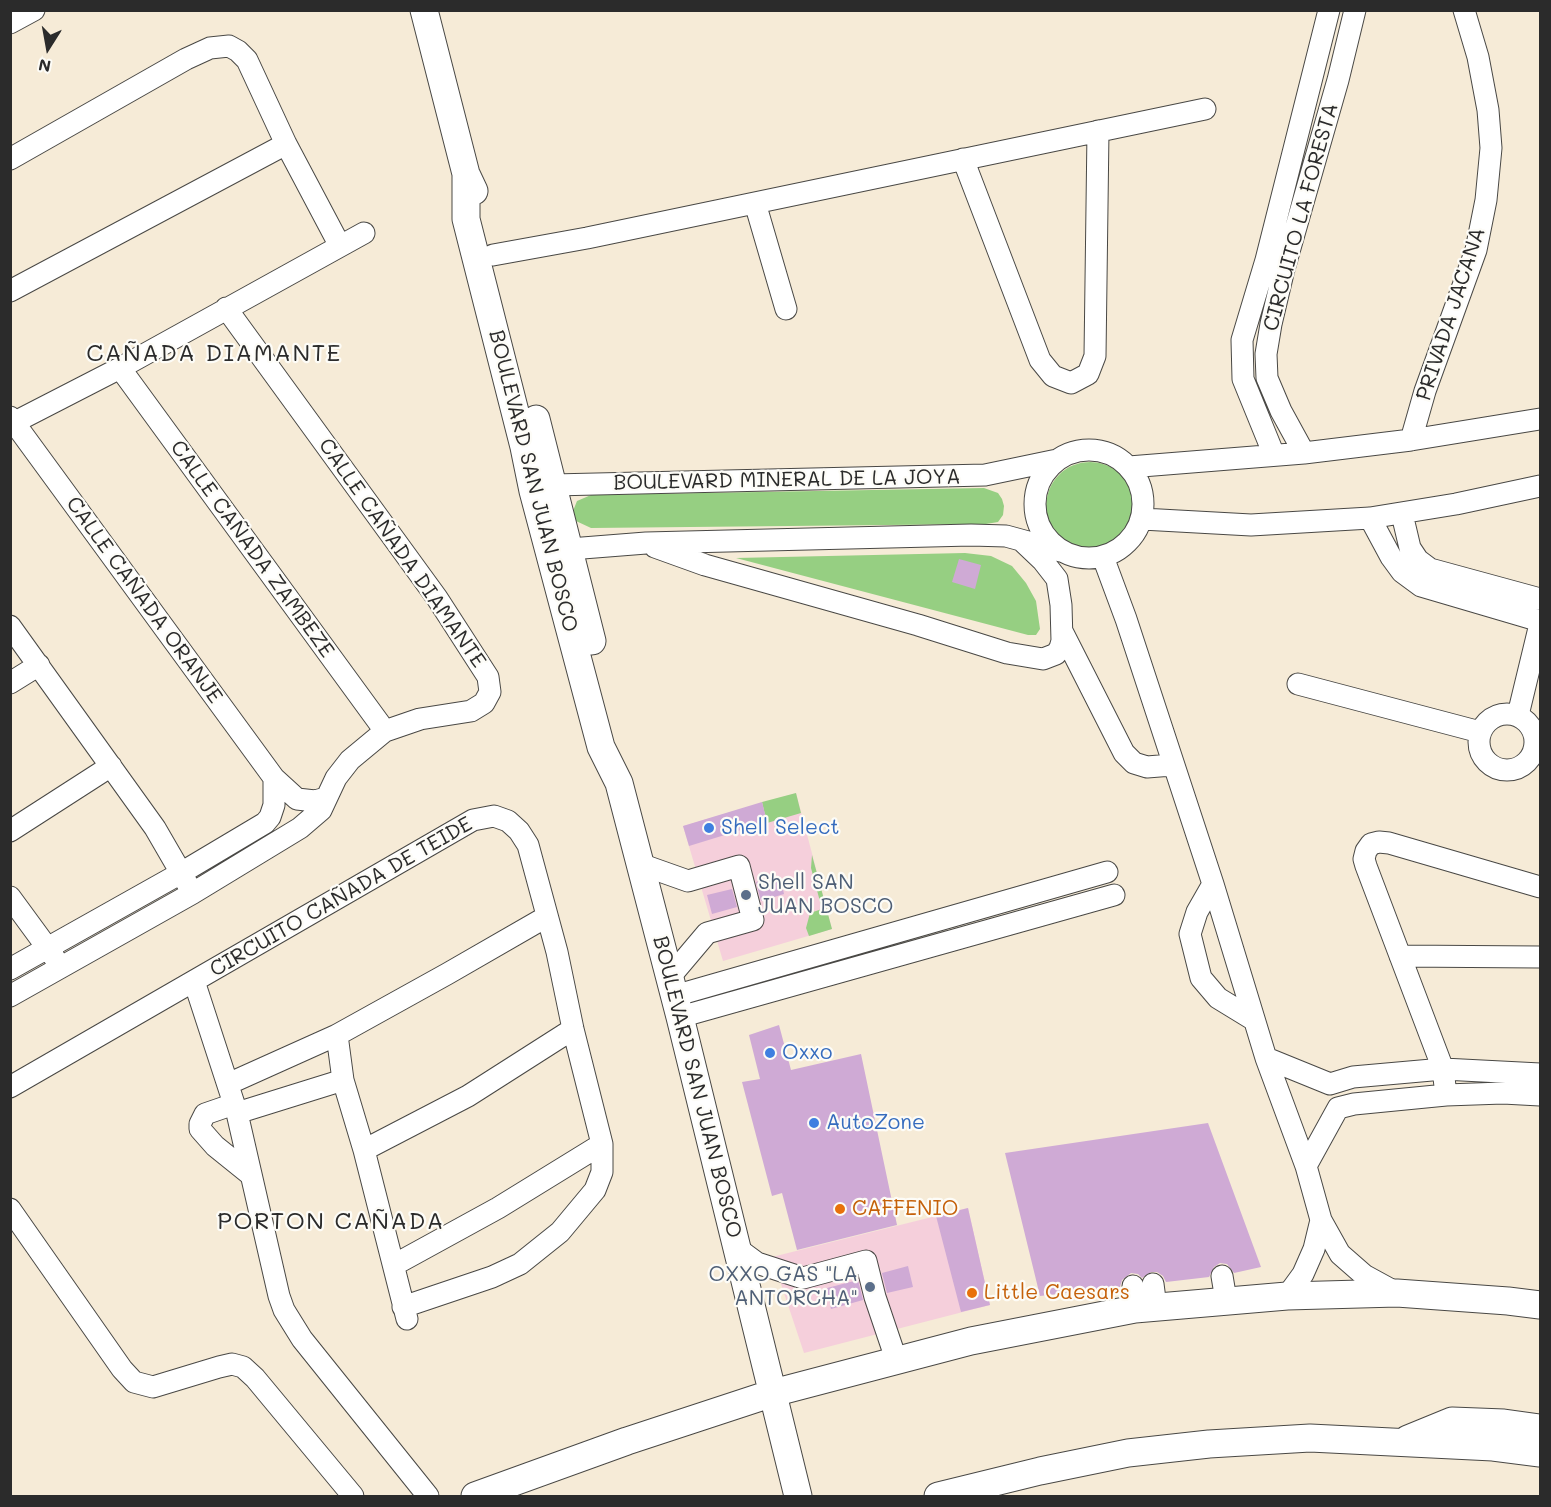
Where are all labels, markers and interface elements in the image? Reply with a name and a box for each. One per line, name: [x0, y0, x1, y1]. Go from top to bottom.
north arrow: [18, 18, 78, 78]
text: N: [37, 55, 52, 78]
street label: CIRCUITO LA FORESTA: [1258, 100, 1344, 334]
street label: PRIVADA JACANA: [1411, 224, 1491, 404]
street label: BOULEVARD SAN JUAN BOSCO: [483, 327, 583, 635]
district label: CAÑADA DIAMANTE: [86, 340, 342, 368]
street label: CALLE CAÑADA DIAMANTE: [313, 433, 491, 673]
street label: CALLE CAÑADA ZAMBEZE: [165, 436, 339, 662]
street label: BOULEVARD MINERAL DE LA JOYA: [613, 464, 961, 496]
street label: CALLE CAÑADA ORANJE: [61, 492, 227, 708]
street label: CIRCUITO CAÑADA DE TEIDE: [205, 811, 477, 983]
place label: Shell Select: [721, 815, 840, 841]
marker: Shell Select: [702, 821, 716, 835]
place label: Shell SAN JUAN BOSCO: [758, 870, 893, 920]
marker: Shell SAN JUAN BOSCO: [739, 888, 753, 902]
street label: BOULEVARD SAN JUAN BOSCO: [647, 933, 747, 1241]
place label: Oxxo: [782, 1040, 832, 1066]
marker: Oxxo: [763, 1046, 777, 1060]
place label: AutoZone: [826, 1110, 925, 1136]
marker: AutoZone: [807, 1116, 821, 1130]
place label: CAFFENIO: [852, 1196, 958, 1222]
marker: CAFFENIO: [833, 1202, 847, 1216]
district label: PORTON CAÑADA: [217, 1208, 445, 1236]
place label: OXXO GAS "LA ANTORCHA": [709, 1262, 858, 1312]
marker: OXXO GAS "LA ANTORCHA": [863, 1280, 877, 1294]
place label: Little Caesars: [984, 1280, 1130, 1306]
marker: Little Caesars: [965, 1286, 979, 1300]

